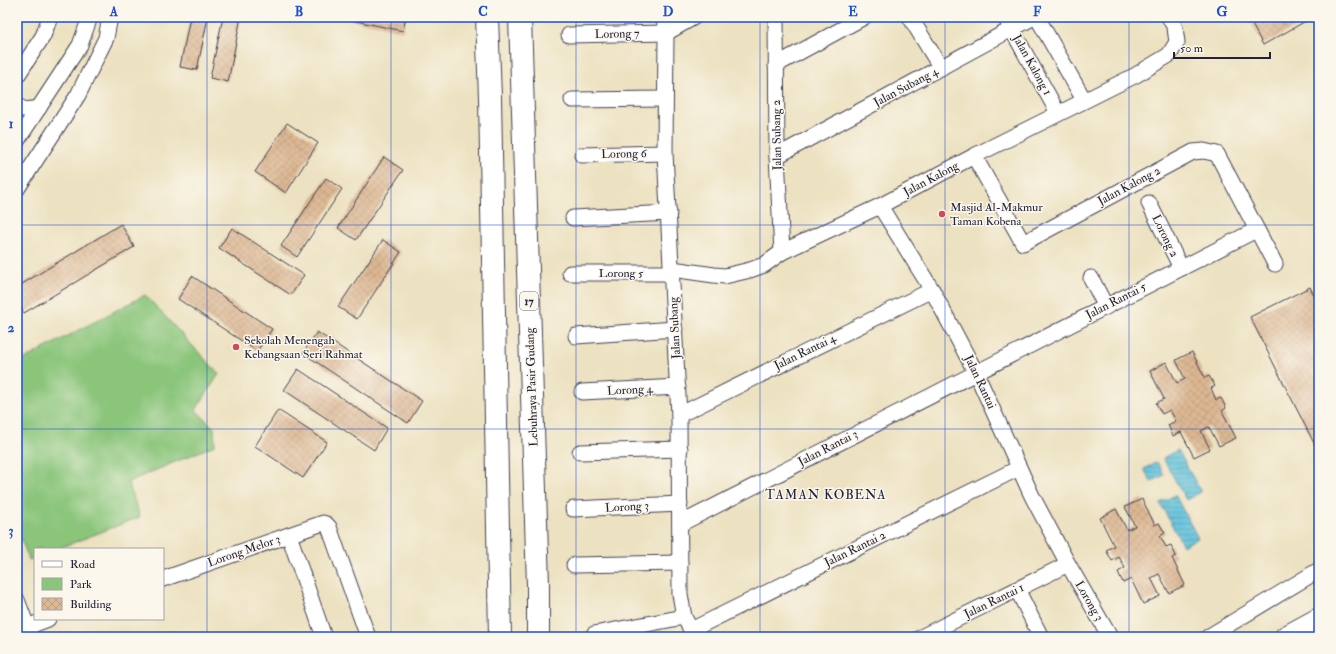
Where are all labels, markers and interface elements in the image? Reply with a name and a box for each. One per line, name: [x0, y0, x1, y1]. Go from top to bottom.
text: A: [109, 4, 119, 20]
text: B: [295, 4, 303, 20]
text: C: [478, 4, 488, 20]
text: D: [663, 4, 674, 20]
text: E: [848, 4, 858, 20]
text: F: [1033, 4, 1042, 20]
text: G: [1217, 4, 1228, 20]
street label: Lorong 7: [594, 26, 640, 42]
street label: Jalan Kalong 1: [1009, 31, 1055, 98]
scale bar: [1174, 34, 1270, 60]
text: 50 m: [1180, 41, 1204, 56]
street label: Jalan Subang 4: [870, 63, 941, 111]
street label: Jalan Subang 2: [769, 100, 785, 171]
text: 1: [9, 116, 14, 132]
street label: Lorong 6: [601, 146, 648, 162]
street label: Jalan Kalong: [900, 158, 962, 200]
street label: Jalan Kalong 2: [1094, 163, 1163, 209]
place label: Masjid Al-Makmur Taman Kobena: [950, 200, 1043, 229]
marker: Masjid Al-Makmur Taman Kobena: [937, 209, 947, 219]
street label: Lorong 2: [1148, 212, 1182, 260]
street label: Lorong 5: [599, 266, 644, 281]
street label: Jalan Rantai 5: [1082, 279, 1149, 323]
road number: 17: [520, 292, 538, 310]
street label: Jalan Subang: [666, 296, 684, 360]
text: 2: [8, 320, 15, 336]
street label: Lebuhraya Pasir Gudang: [522, 326, 542, 447]
street label: Jalan Rantai 4: [771, 330, 839, 374]
place label: Sekolah Menengah Kebangsaan Seri Rahmat: [244, 333, 363, 362]
marker: Sekolah Menengah Kebangsaan Seri Rahmat: [231, 342, 241, 352]
street label: Jalan Rantai: [961, 352, 999, 411]
street label: Lorong 4: [607, 381, 654, 399]
street label: Jalan Rantai 3: [795, 427, 860, 470]
district label: TAMAN KOBENA: [765, 487, 887, 503]
street label: Lorong 3: [605, 498, 649, 516]
text: 3: [9, 523, 14, 539]
street label: Jalan Rantai 2: [821, 528, 888, 571]
street label: Lorong Melor 3: [206, 532, 282, 570]
legend: [34, 548, 164, 620]
text: Road: [70, 557, 95, 572]
text: Park: [70, 577, 92, 592]
street label: Lorong 3: [1072, 578, 1106, 624]
street label: Jalan Rantai 1: [961, 580, 1026, 622]
text: Building: [70, 597, 113, 612]

